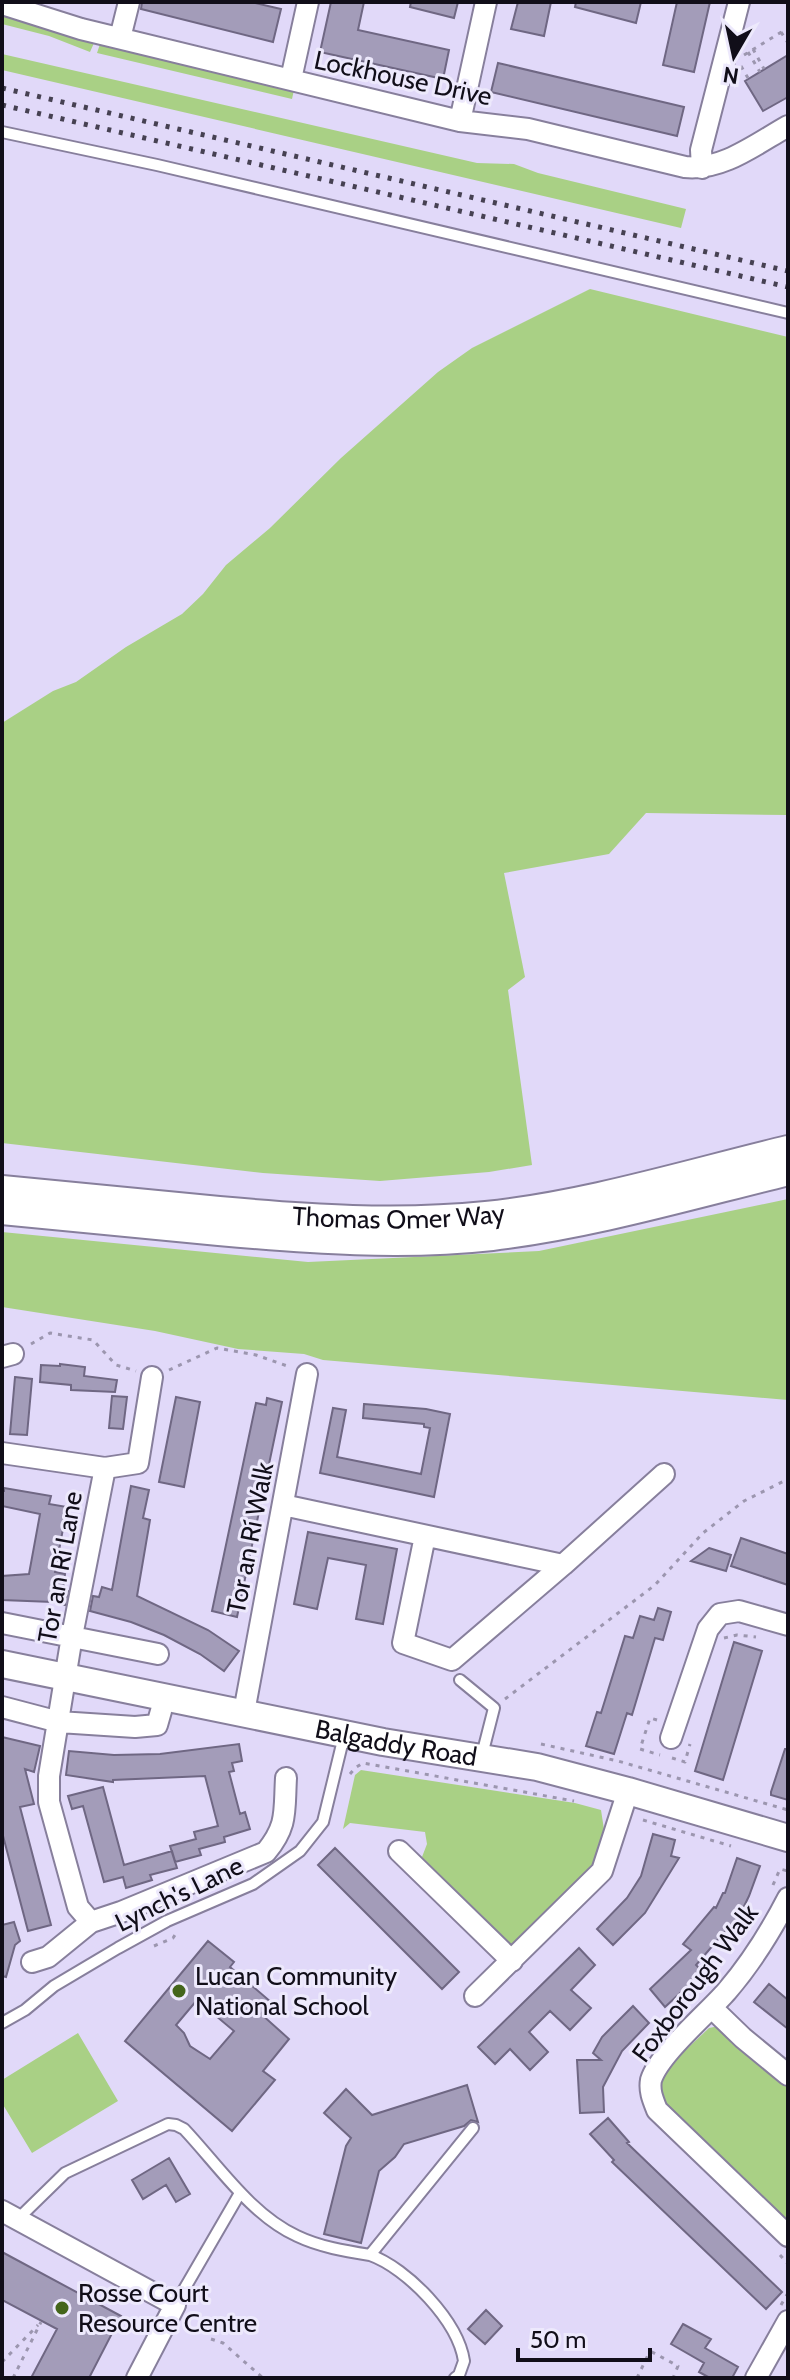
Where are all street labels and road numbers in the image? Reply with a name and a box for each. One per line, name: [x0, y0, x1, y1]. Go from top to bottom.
street label: Lockhouse Drive: [311, 44, 495, 112]
street label: Thomas Omer Way: [291, 1197, 507, 1236]
street label: Tor an Rí Walk: [220, 1459, 280, 1617]
street label: Tor an Rí Lane: [31, 1489, 89, 1645]
street label: Balgaddy Road: [312, 1713, 479, 1773]
street label: Lynch's Lane: [110, 1849, 248, 1939]
street label: Foxborough Walk: [625, 1897, 765, 2068]

